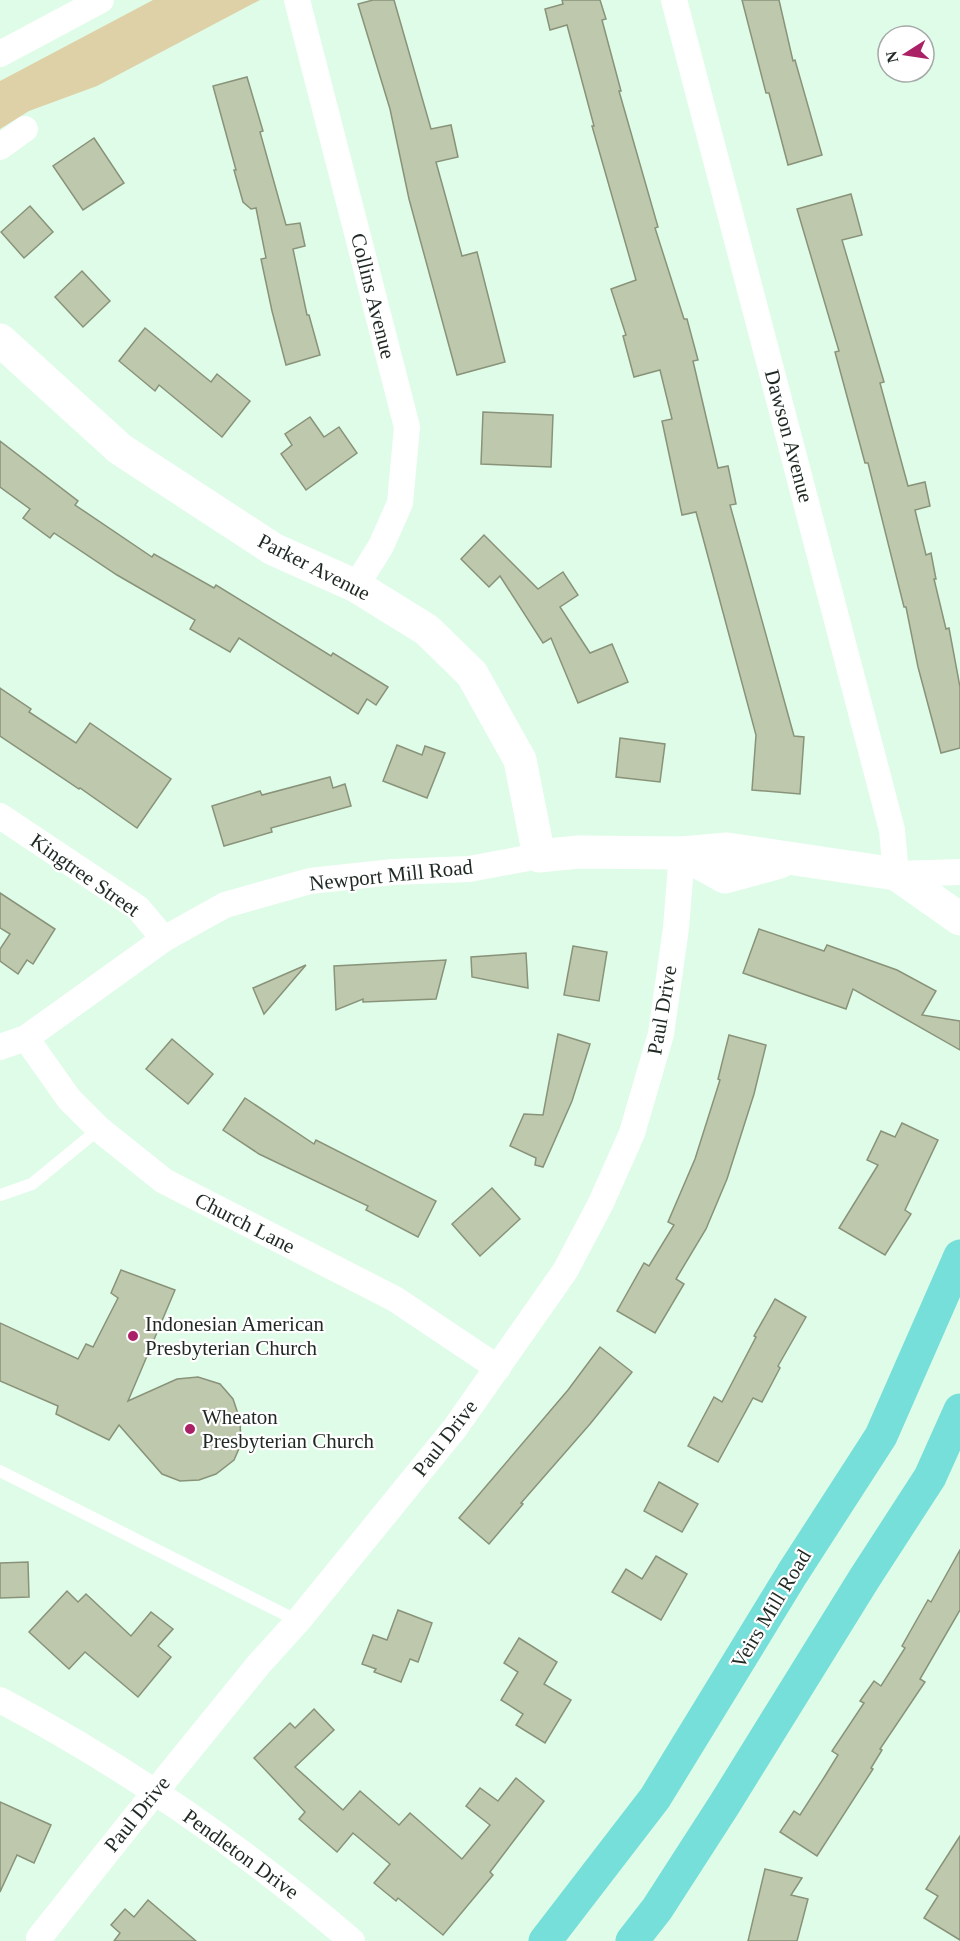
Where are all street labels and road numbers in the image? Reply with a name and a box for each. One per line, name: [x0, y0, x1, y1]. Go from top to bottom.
street label: Collins Avenue: [346, 231, 400, 361]
street label: Dawson Avenue: [760, 367, 818, 505]
street label: Parker Avenue: [254, 528, 374, 606]
street label: Kingtree Street: [26, 829, 144, 922]
street label: Newport Mill Road: [308, 854, 475, 896]
street label: Paul Drive: [642, 963, 682, 1057]
street label: Church Lane: [191, 1188, 299, 1258]
street label: Paul Drive: [408, 1395, 482, 1481]
street label: Veirs Mill Road: [726, 1545, 816, 1673]
street label: Paul Drive: [99, 1771, 175, 1857]
street label: Pendleton Drive: [179, 1804, 303, 1904]

